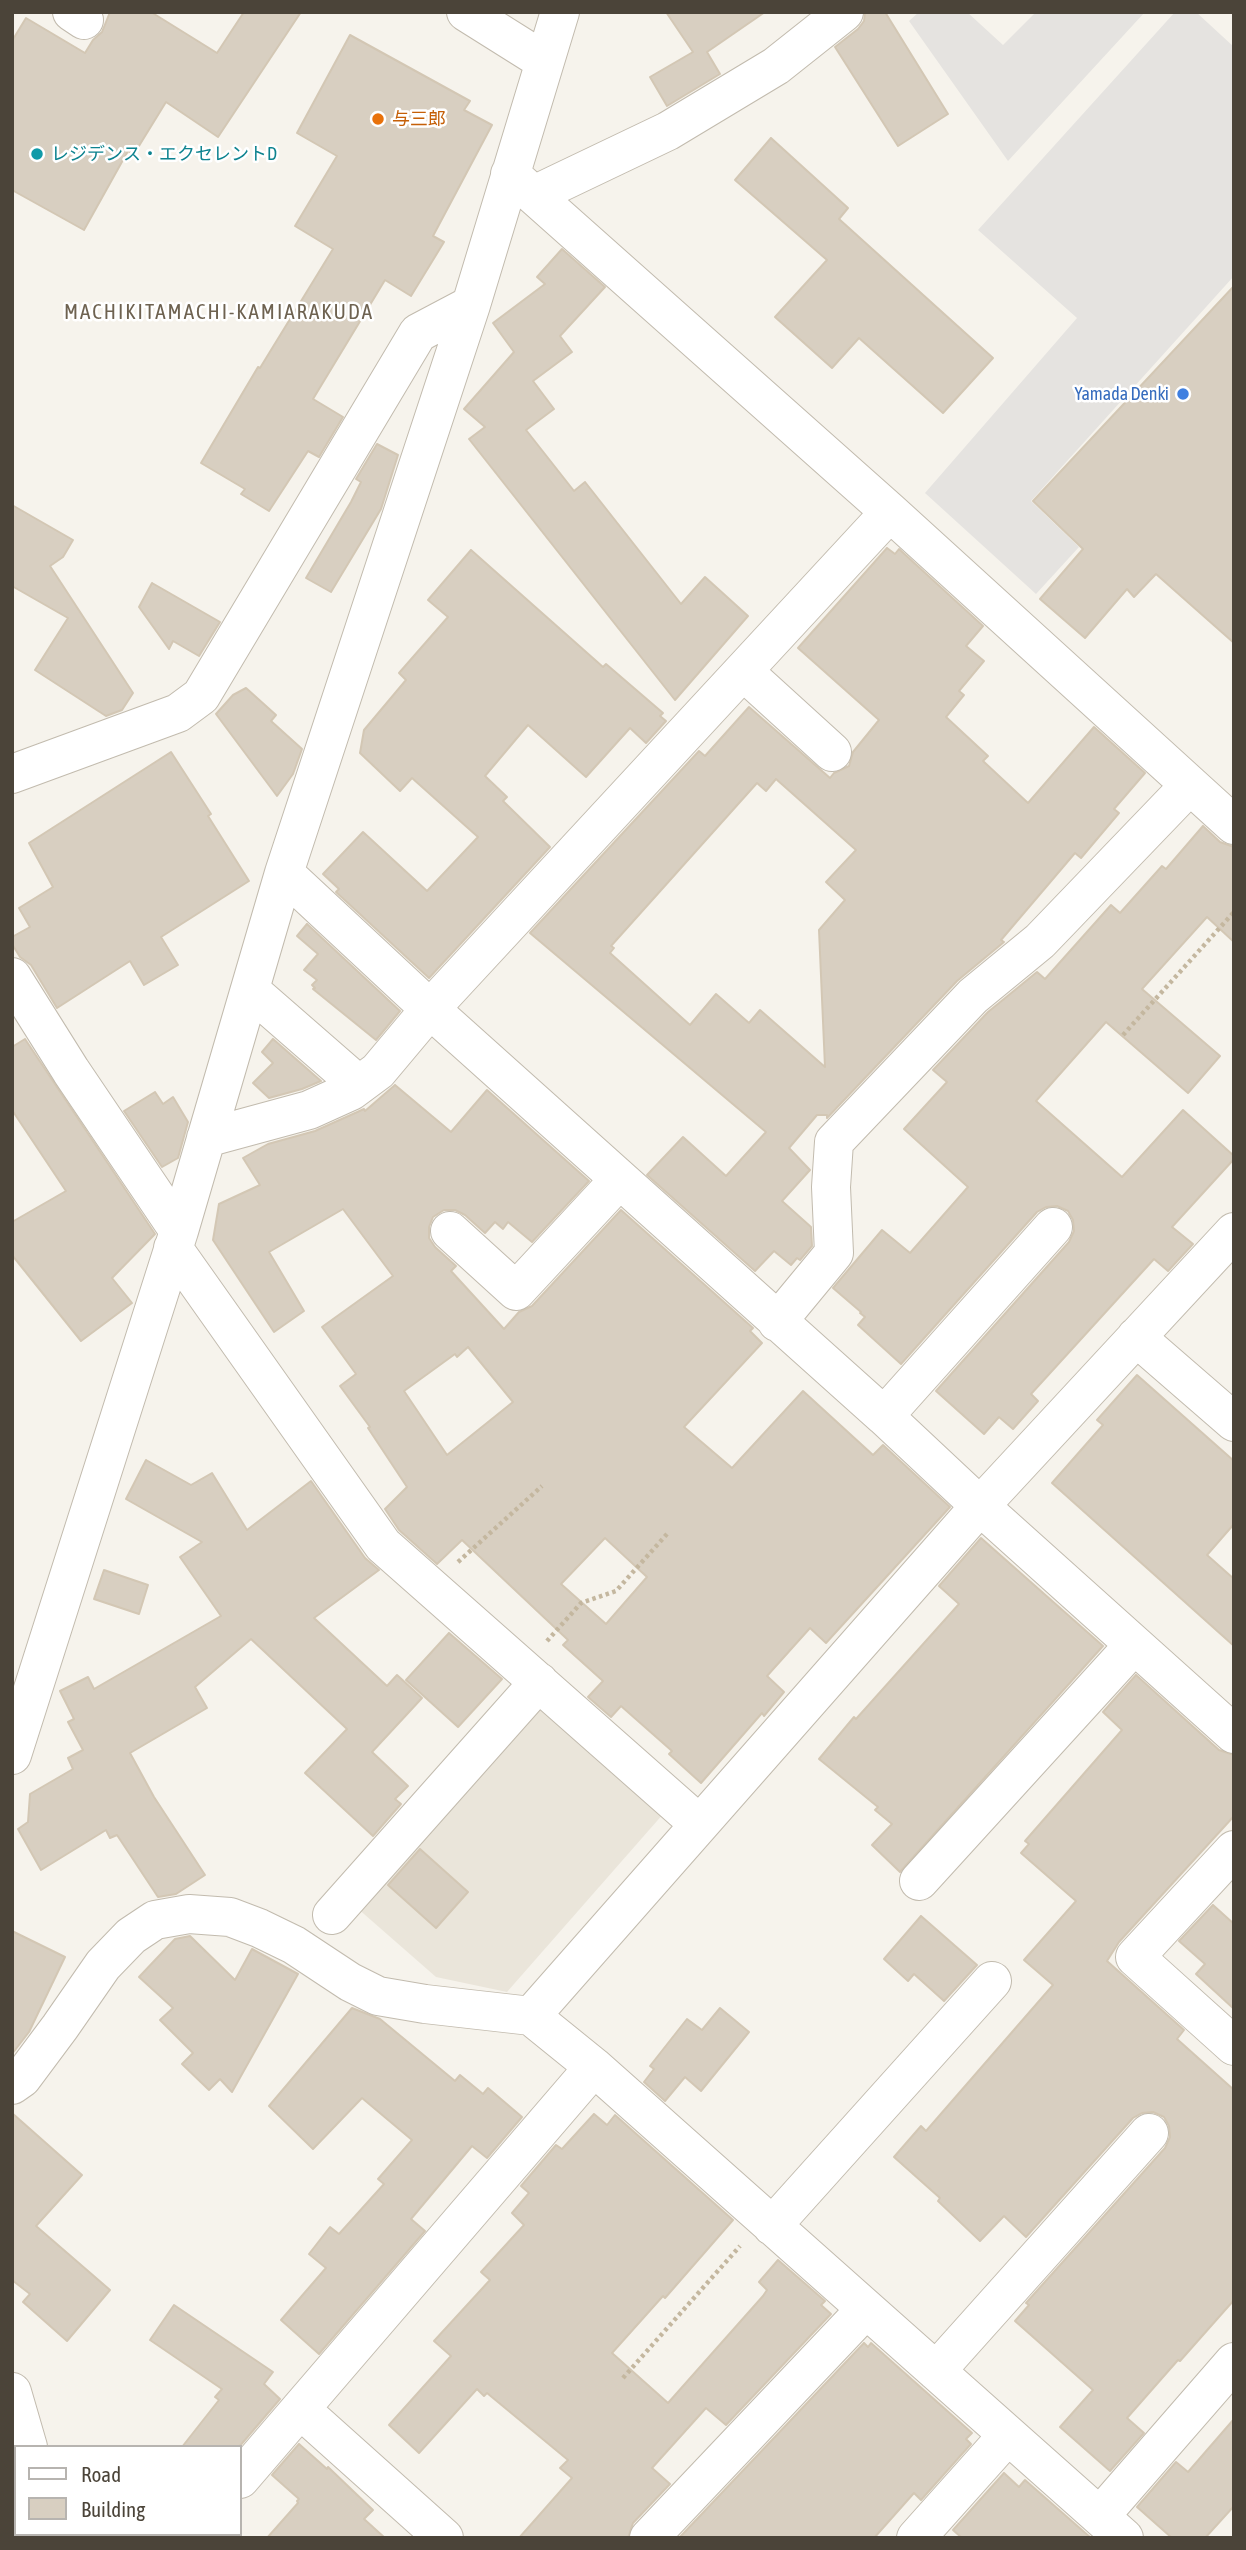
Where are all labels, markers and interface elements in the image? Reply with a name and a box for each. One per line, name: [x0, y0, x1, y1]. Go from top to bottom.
place label: 与三郎: [392, 108, 446, 130]
marker: 与三郎: [370, 111, 386, 127]
place label: レジデンス・エクセレントD: [51, 143, 277, 165]
marker: レジデンス・エクセレントD: [29, 146, 45, 162]
district label: MACHIKITAMACHI-KAMIARAKUDA: [67, 299, 371, 325]
place label: Yamada Denki: [1075, 383, 1169, 405]
marker: Yamada Denki: [1175, 386, 1191, 402]
legend: [14, 2445, 242, 2536]
text: Road: [81, 2462, 121, 2486]
text: Building: [81, 2497, 145, 2521]

